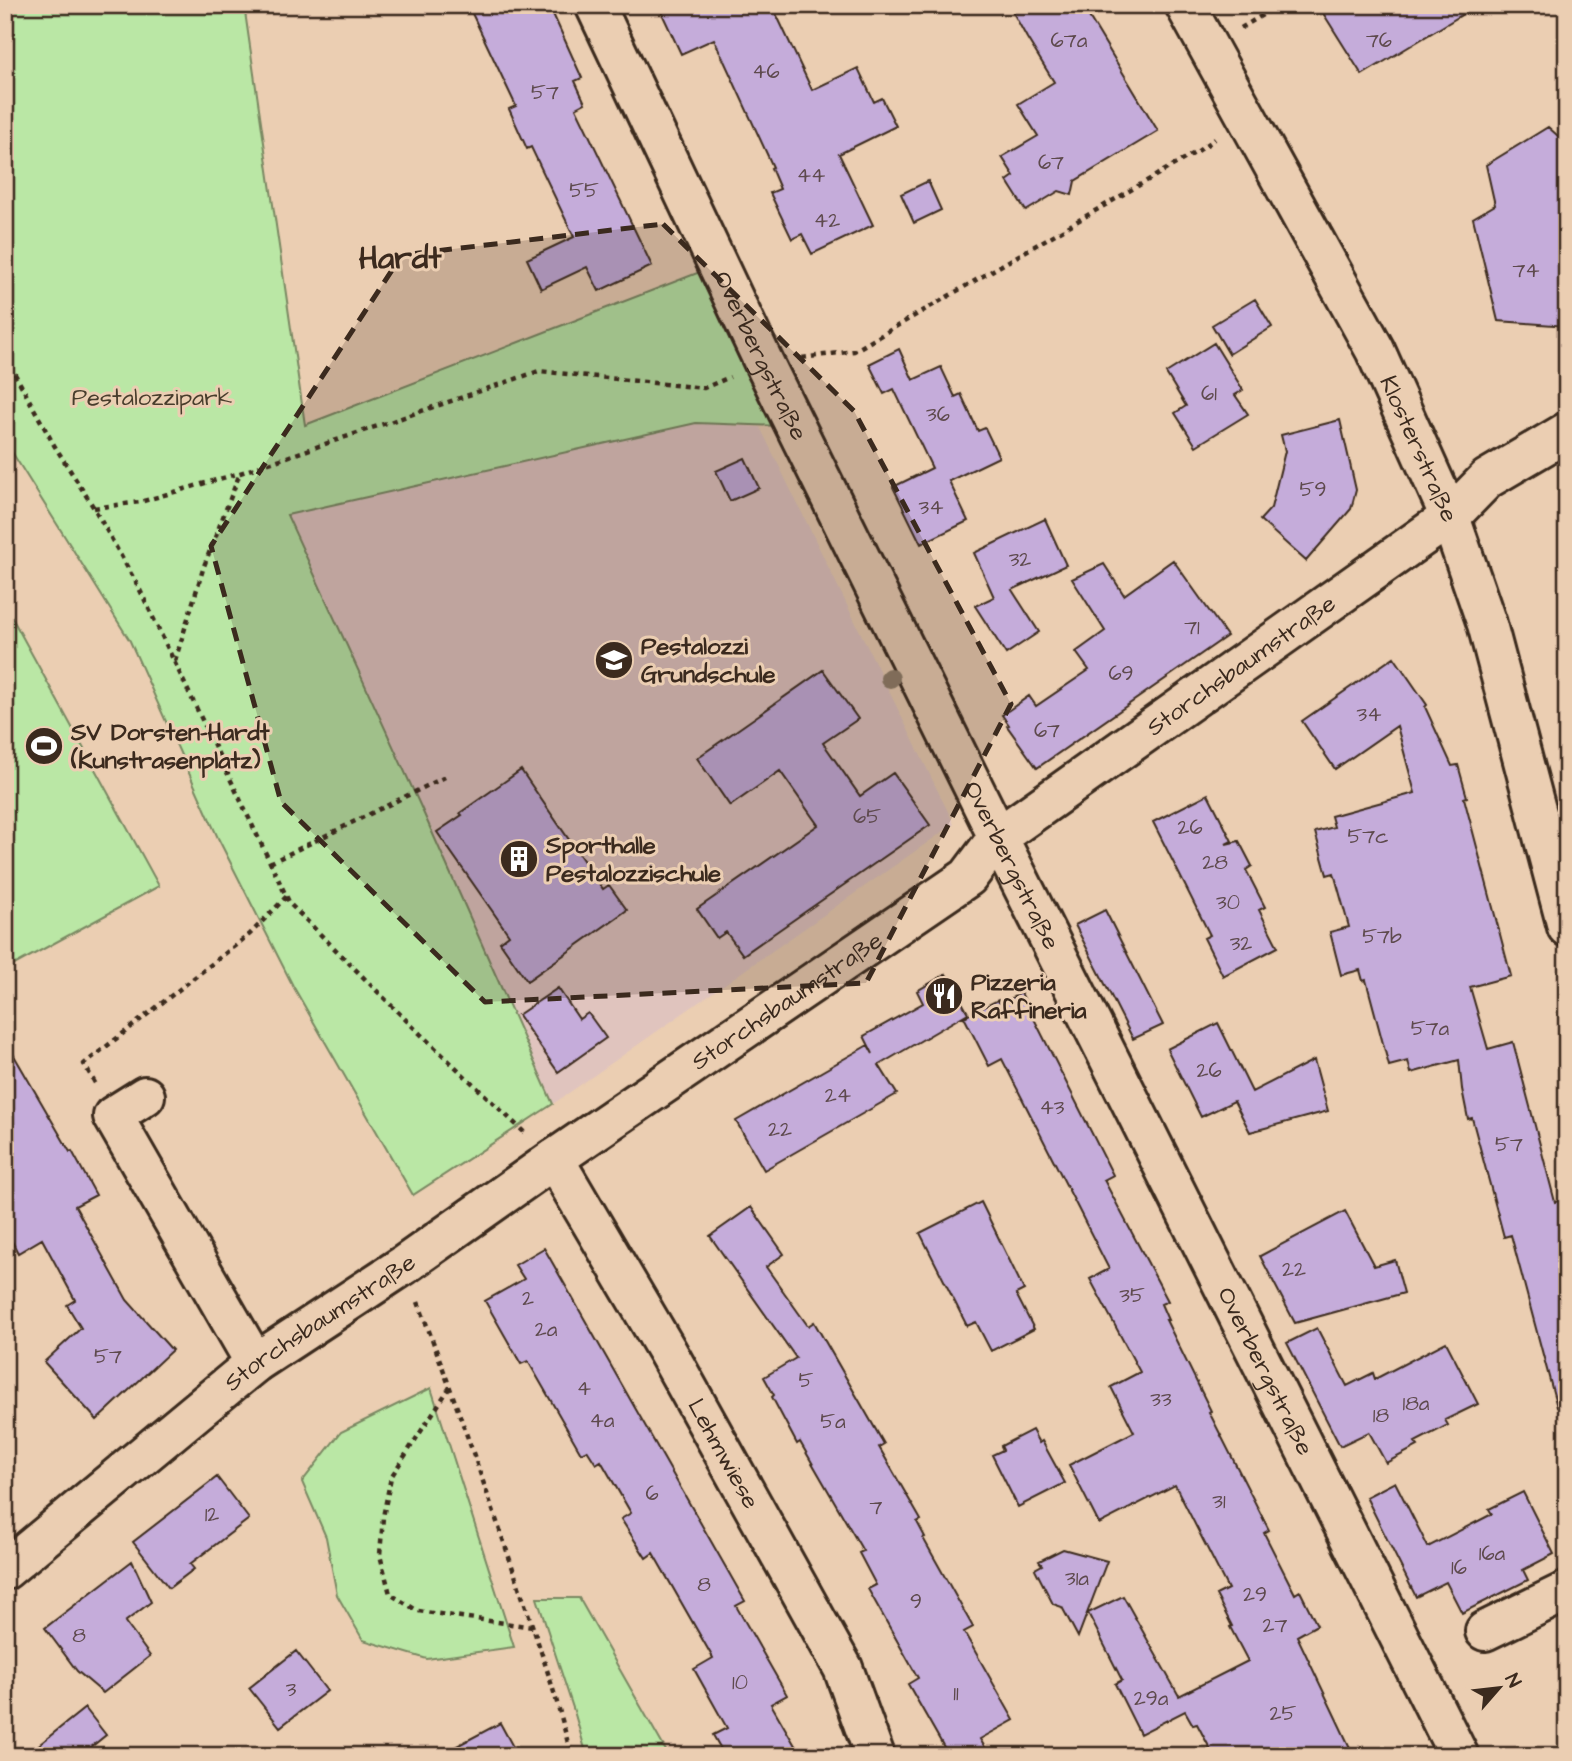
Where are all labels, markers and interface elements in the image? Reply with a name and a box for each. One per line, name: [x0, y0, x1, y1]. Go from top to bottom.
house number: 67a: [1051, 26, 1088, 55]
house number: 76: [1366, 26, 1392, 55]
house number: 46: [752, 57, 780, 86]
house number: 57: [531, 78, 559, 107]
house number: 67: [1038, 148, 1064, 177]
house number: 44: [797, 161, 825, 190]
house number: 55: [569, 176, 599, 205]
house number: 42: [814, 206, 840, 235]
district label: Hardt: [359, 236, 442, 281]
house number: 74: [1512, 256, 1540, 285]
street label: Overbergstraße: [705, 266, 816, 446]
street label: Klosterstraße: [1371, 370, 1466, 528]
house number: 61: [1201, 379, 1217, 408]
park label: Pestalozzipark: [72, 381, 232, 415]
house number: 36: [926, 400, 950, 429]
house number: 59: [1300, 475, 1326, 504]
house number: 34: [919, 493, 943, 522]
house number: 32: [1009, 545, 1031, 574]
street label: Storchsbaumstraße: [1140, 587, 1343, 745]
house number: 71: [1184, 613, 1200, 642]
place label: Pestalozzi Grundschule: [641, 630, 775, 692]
school or university icon: Pestalozzi Grundschule: [593, 639, 635, 681]
house number: 69: [1108, 659, 1134, 688]
house number: 34: [1357, 700, 1381, 729]
place label: SV Dorsten-Hardt (Kunstrasenplatz): [70, 716, 270, 778]
house number: 67: [1034, 716, 1060, 745]
sports icon: SV Dorsten-Hardt (Kunstrasenplatz): [23, 725, 65, 767]
street label: Overbergstraße: [955, 776, 1068, 956]
house number: 65: [853, 802, 881, 831]
house number: 26: [1177, 813, 1203, 842]
house number: 57c: [1347, 822, 1389, 851]
place label: Sporthalle Pestalozzischule: [545, 829, 721, 891]
building icon: Sporthalle Pestalozzischule: [498, 838, 540, 880]
house number: 28: [1202, 848, 1228, 877]
house number: 30: [1216, 888, 1240, 917]
house number: 57b: [1362, 922, 1402, 951]
street label: Storchsbaumstraße: [685, 924, 890, 1079]
house number: 32: [1230, 929, 1252, 958]
place label: Pizzeria Raffineria: [971, 966, 1087, 1028]
restaurant icon: Pizzeria Raffineria: [923, 975, 965, 1017]
house number: 57a: [1411, 1014, 1450, 1043]
house number: 26: [1196, 1056, 1222, 1085]
house number: 24: [825, 1081, 851, 1110]
house number: 43: [1040, 1093, 1065, 1122]
house number: 22: [768, 1115, 792, 1144]
house number: 57: [1495, 1130, 1523, 1159]
street label: Storchsbaumstraße: [217, 1246, 423, 1400]
house number: 22: [1282, 1255, 1306, 1284]
house number: 35: [1119, 1281, 1145, 1310]
street label: Overbergstraße: [1209, 1282, 1321, 1461]
house number: 2: [522, 1284, 534, 1313]
house number: 2a: [535, 1315, 558, 1344]
house number: 57: [94, 1342, 122, 1371]
house number: 5: [799, 1366, 814, 1395]
house number: 4: [577, 1374, 591, 1403]
house number: 33: [1150, 1385, 1172, 1414]
house number: 18a: [1403, 1389, 1430, 1418]
street label: Lehmwiese: [679, 1393, 767, 1515]
house number: 18: [1373, 1401, 1390, 1430]
house number: 4a: [590, 1406, 615, 1435]
house number: 5a: [820, 1407, 846, 1436]
house number: 6: [645, 1479, 659, 1508]
house number: 31: [1212, 1487, 1226, 1516]
house number: 7: [870, 1493, 883, 1522]
house number: 12: [205, 1500, 219, 1529]
house number: 16a: [1479, 1539, 1506, 1568]
house number: 16: [1451, 1553, 1467, 1582]
house number: 31a: [1065, 1564, 1089, 1593]
house number: 8: [697, 1570, 711, 1599]
house number: 29: [1243, 1580, 1267, 1609]
house number: 9: [910, 1587, 922, 1616]
house number: 27: [1263, 1611, 1288, 1640]
house number: 8: [72, 1621, 86, 1650]
north arrow: [1464, 1652, 1534, 1722]
house number: 10: [732, 1668, 748, 1697]
text: N: [1498, 1669, 1527, 1692]
house number: 3: [286, 1675, 297, 1704]
house number: 11: [953, 1679, 959, 1708]
house number: 29a: [1134, 1684, 1169, 1713]
house number: 25: [1270, 1699, 1297, 1728]

